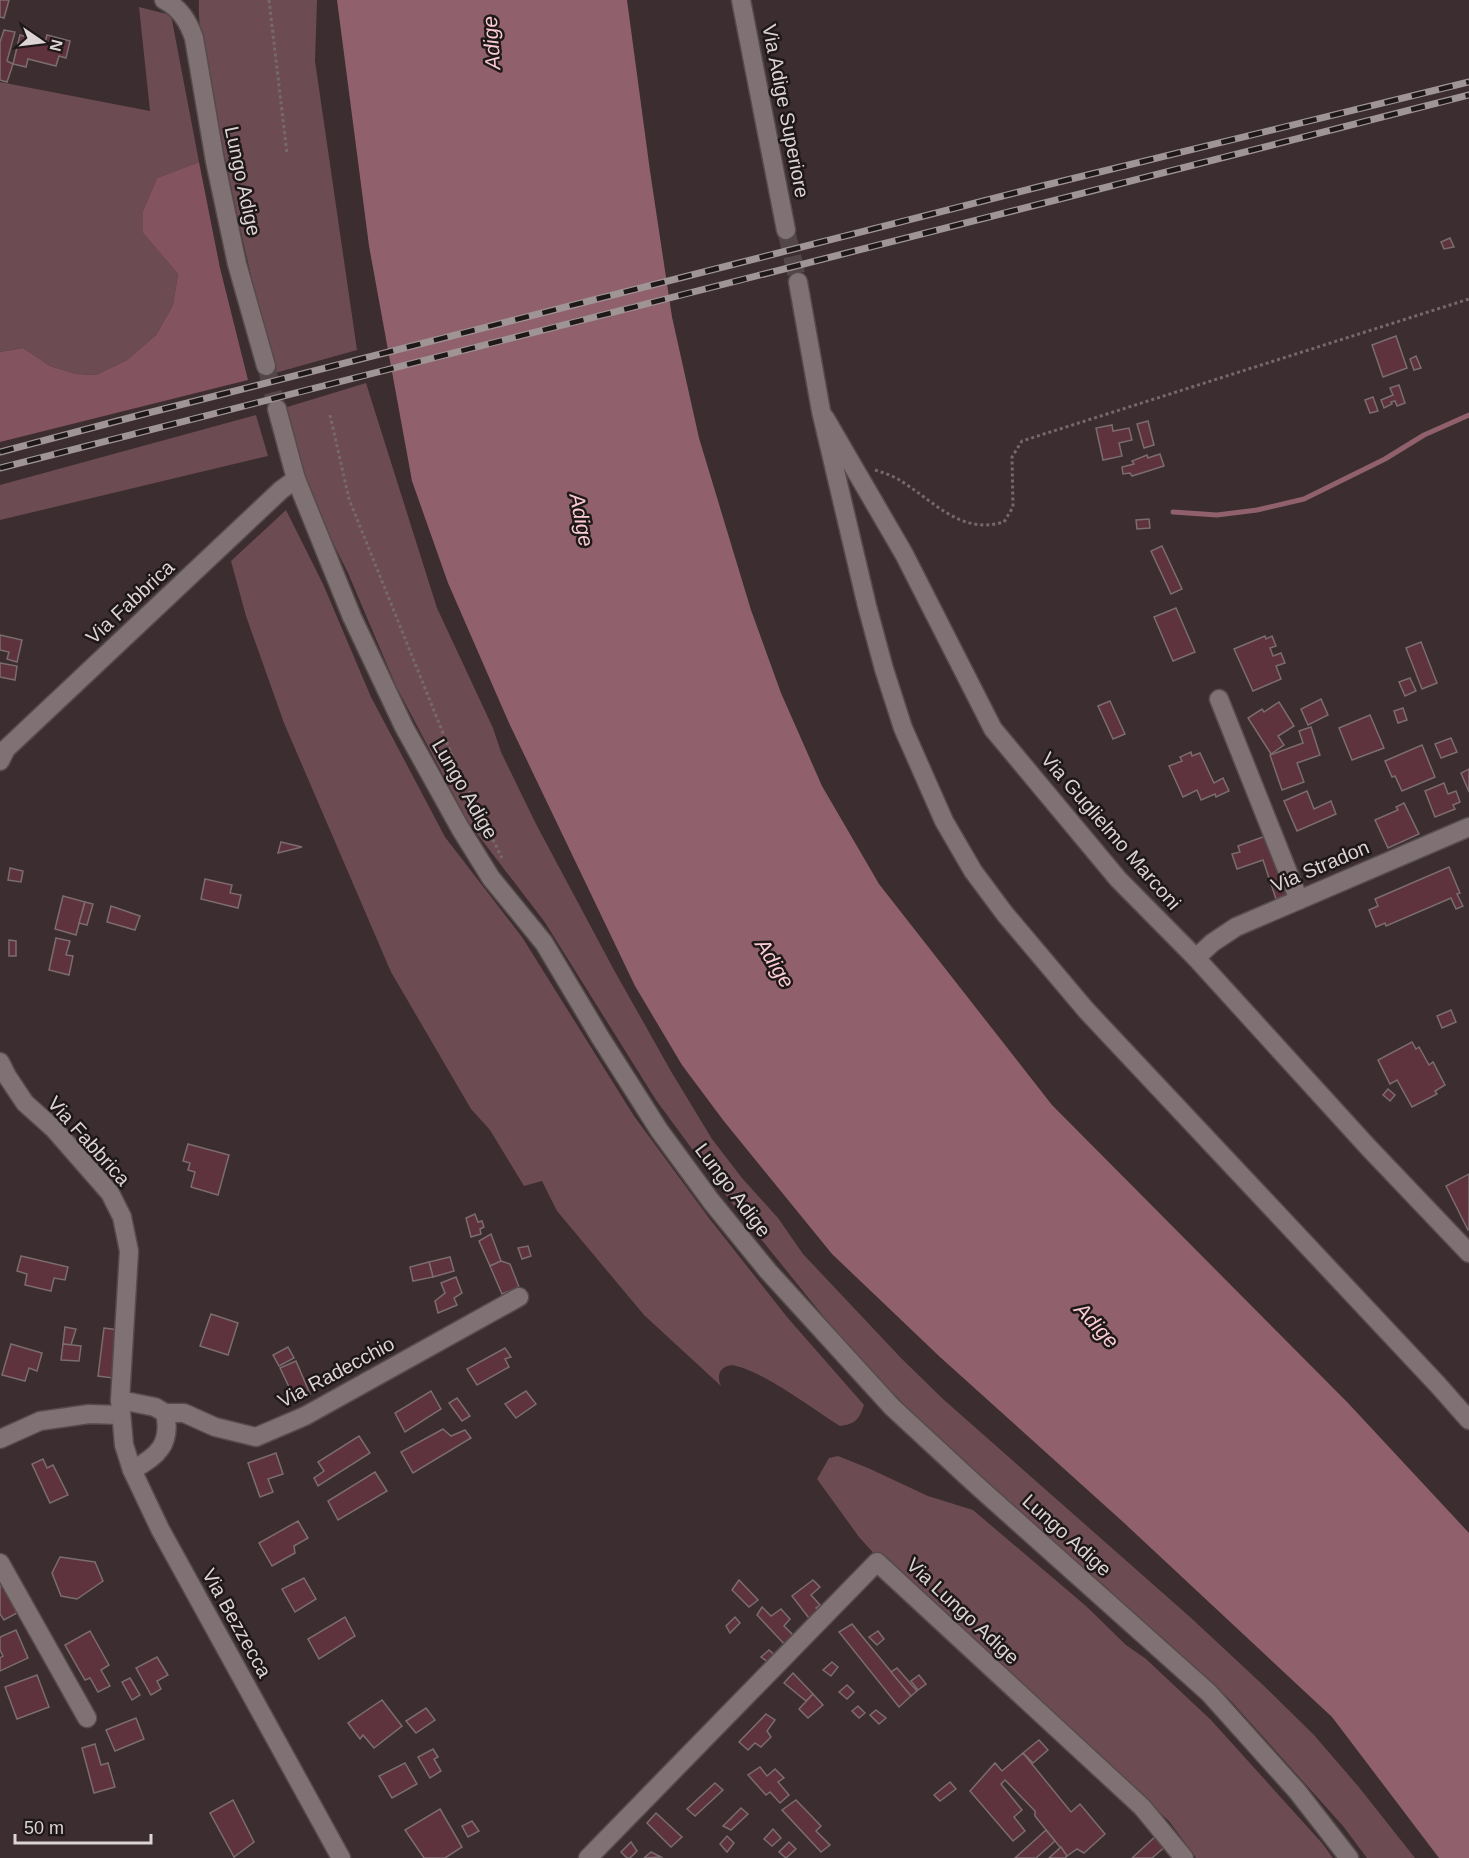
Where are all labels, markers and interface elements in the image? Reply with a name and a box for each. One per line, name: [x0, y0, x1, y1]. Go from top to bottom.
north arrow: [12, 12, 72, 72]
water label: Adige: [478, 15, 504, 73]
street label: Via Adige Superiore: [758, 22, 814, 200]
text: N: [46, 38, 66, 53]
street label: Lungo Adige: [221, 124, 265, 238]
water label: Adige: [565, 489, 598, 549]
street label: Via Fabbrica: [82, 555, 179, 648]
street label: Lungo Adige: [428, 735, 502, 843]
street label: Via Guglielmo Marconi: [1037, 748, 1185, 914]
street label: Via Stradon: [1268, 836, 1372, 896]
water label: Adige: [750, 932, 799, 992]
street label: Via Fabbrica: [43, 1092, 135, 1191]
street label: Lungo Adige: [691, 1139, 775, 1241]
water label: Adige: [1069, 1296, 1124, 1352]
street label: Via Radecchio: [274, 1332, 398, 1412]
street label: Lungo Adige: [1018, 1490, 1116, 1580]
street label: Via Lungo Adige: [902, 1553, 1024, 1669]
street label: Via Bezzecca: [198, 1565, 276, 1682]
scale bar: [15, 1807, 152, 1845]
text: 50 m: [24, 1818, 64, 1838]

